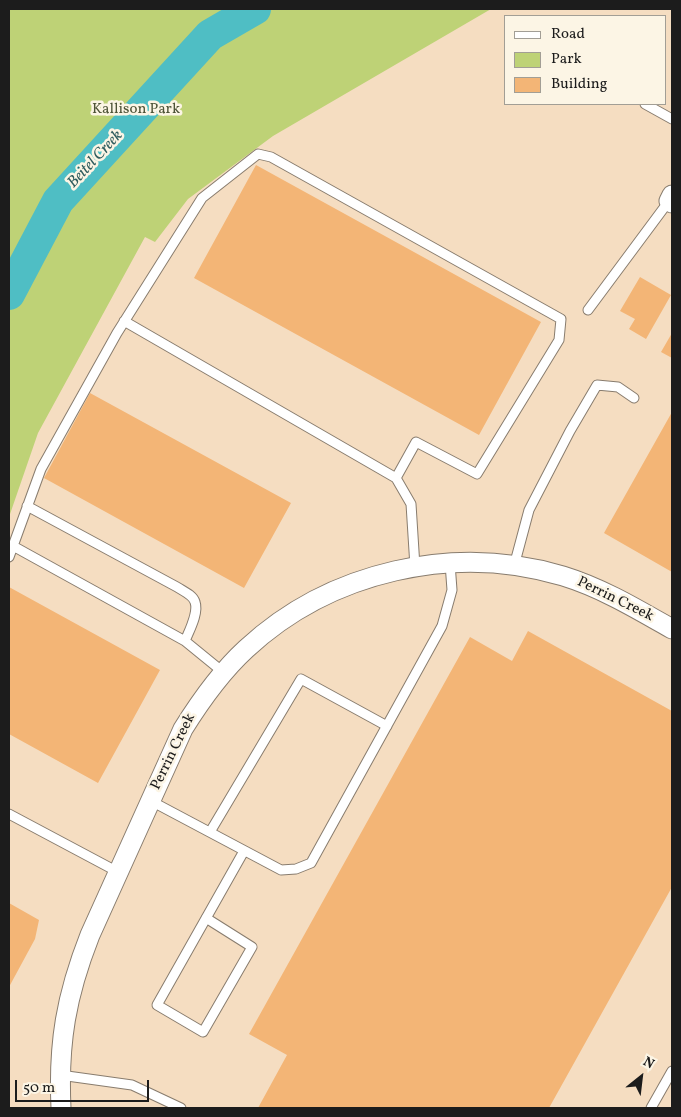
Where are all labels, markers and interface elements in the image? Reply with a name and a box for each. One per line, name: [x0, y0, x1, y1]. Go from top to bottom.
legend: [503, 15, 666, 105]
text: Road: [551, 24, 585, 45]
text: Park: [551, 49, 582, 70]
text: Building: [551, 74, 607, 95]
park label: Kallison Park: [92, 101, 180, 119]
water label: Beitel Creek: [64, 127, 128, 193]
street label: Perrin Creek: [574, 574, 656, 626]
street label: Perrin Creek: [148, 711, 200, 793]
north arrow: [616, 1052, 666, 1102]
text: N: [639, 1053, 658, 1074]
scale bar: [18, 1070, 151, 1102]
text: 50 m: [23, 1078, 55, 1099]

